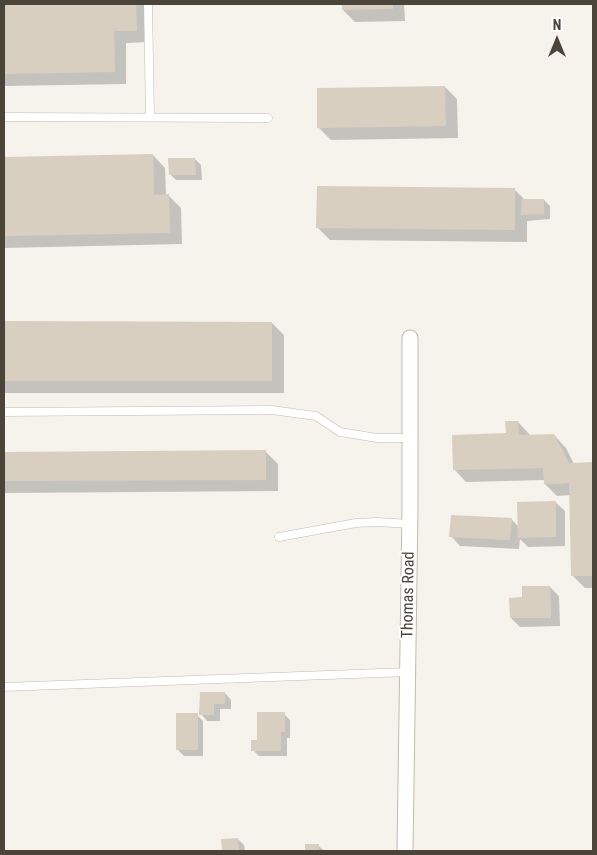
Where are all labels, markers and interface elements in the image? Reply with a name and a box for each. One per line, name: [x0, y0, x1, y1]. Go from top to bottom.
north arrow: [532, 15, 582, 65]
text: N: [553, 17, 561, 33]
street label: Thomas Road: [399, 551, 419, 639]

